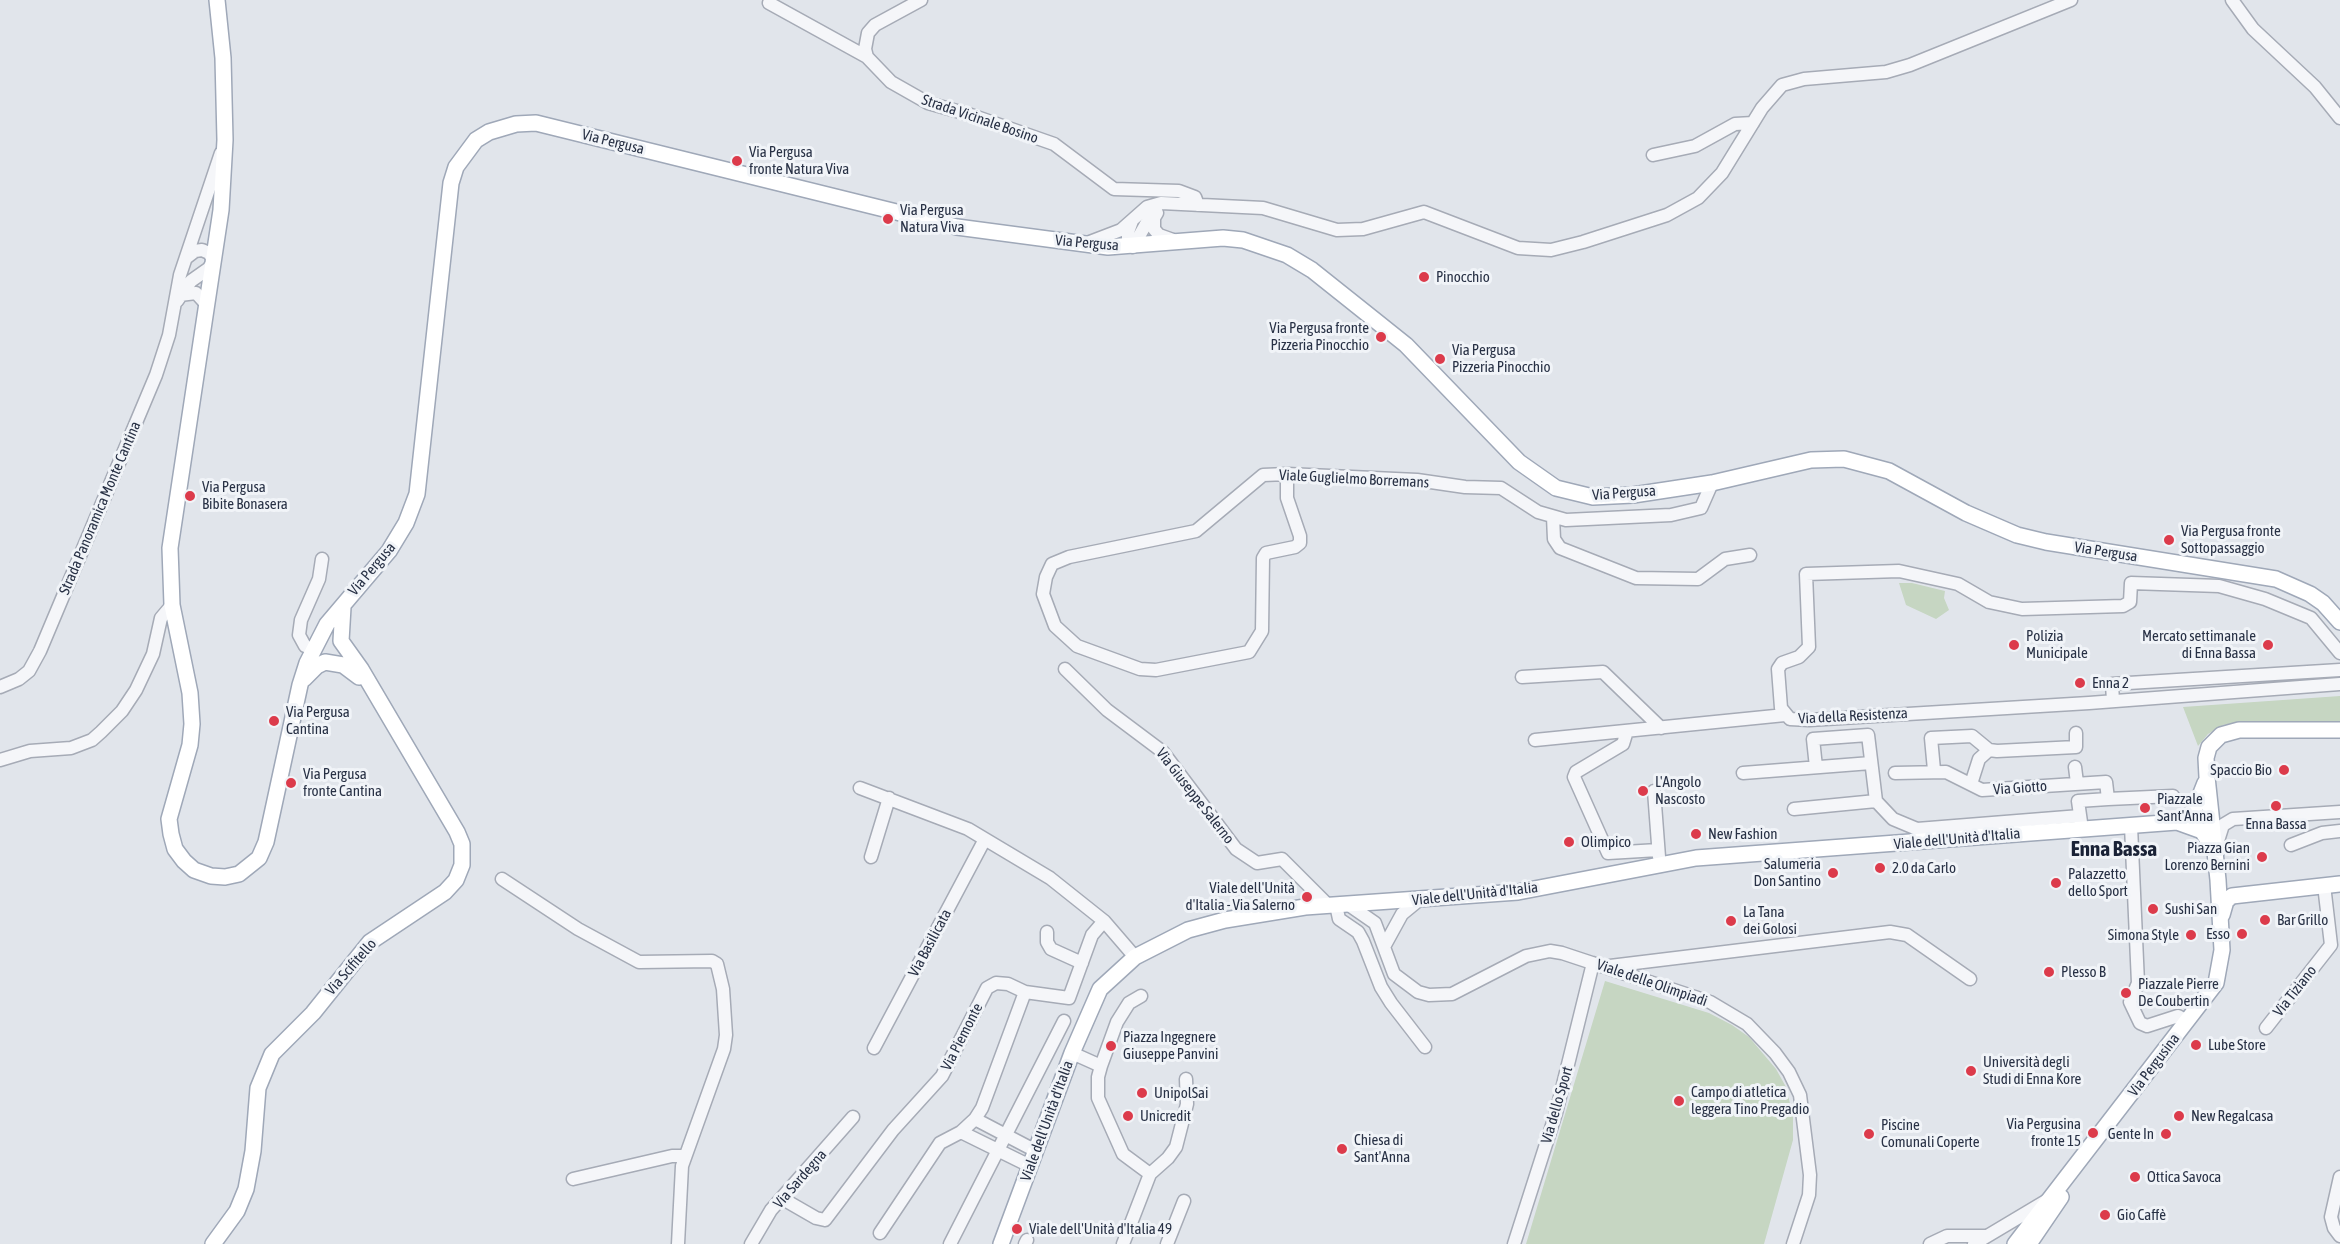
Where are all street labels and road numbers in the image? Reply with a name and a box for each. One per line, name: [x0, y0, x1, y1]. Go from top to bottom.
street label: Strada Vicinale Bosino: [919, 91, 1041, 147]
street label: Via Pergusa: [580, 126, 646, 158]
street label: Via Pergusa: [1054, 231, 1120, 255]
street label: Strada Panoramica Monte Cantina: [55, 419, 145, 597]
street label: Viale Guglielmo Borremans: [1278, 466, 1430, 492]
street label: Via Pergusa: [1592, 482, 1656, 504]
street label: Via Pergusa: [2073, 538, 2139, 566]
street label: Via Pergusa: [345, 539, 399, 599]
street label: Via della Resistenza: [1798, 704, 1908, 728]
street label: Via Giuseppe Salerno: [1152, 745, 1238, 847]
street label: Via Giotto: [1993, 777, 2047, 799]
street label: Viale dell'Unità d'Italia: [1893, 825, 2021, 853]
street label: Viale dell'Unità d'Italia: [1411, 878, 1539, 910]
street label: Via Basilicata: [905, 906, 955, 980]
street label: Via Scifitello: [322, 935, 380, 999]
street label: Viale delle Olimpiadi: [1594, 956, 1710, 1010]
street label: Via Tiziano: [2270, 962, 2320, 1020]
street label: Via Piemonte: [937, 1000, 987, 1074]
street label: Via Pergusina: [2124, 1030, 2184, 1100]
street label: Viale dell'Unità d'Italia: [1017, 1058, 1077, 1184]
street label: Via dello Sport: [1537, 1064, 1577, 1146]
street label: Via Sardegna: [770, 1146, 830, 1212]

